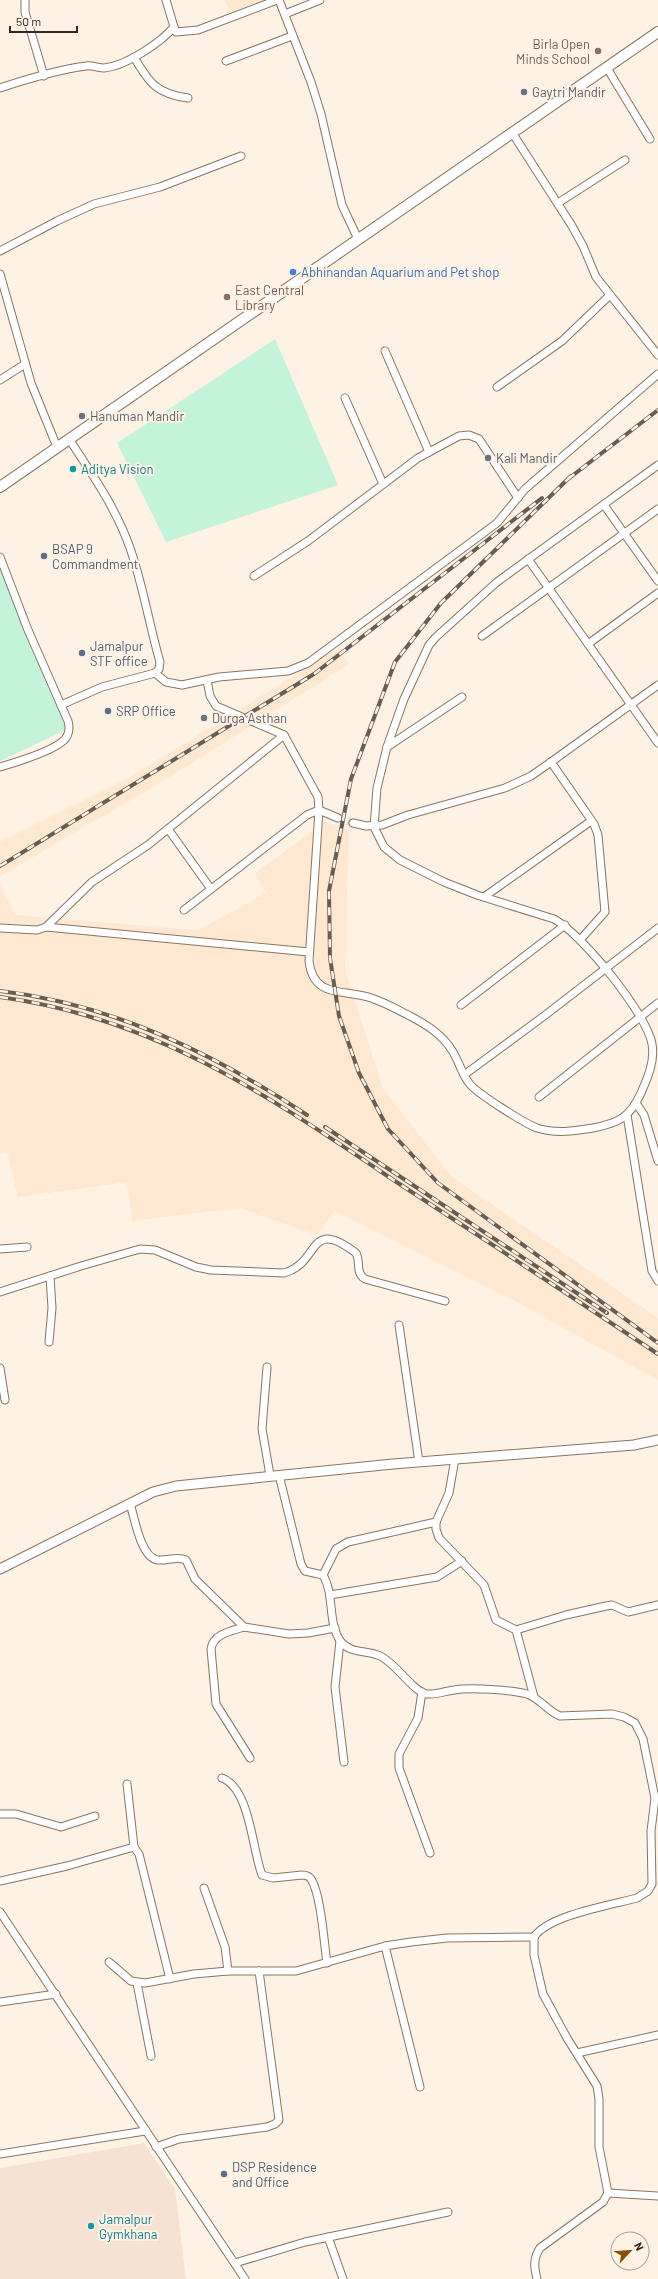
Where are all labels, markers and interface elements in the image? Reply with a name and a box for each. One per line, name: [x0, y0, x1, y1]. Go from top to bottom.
scale bar: [10, 8, 77, 34]
text: 50 m: [16, 14, 41, 28]
place label: Birla Open Minds School: [516, 36, 590, 67]
marker: Birla Open Minds School: [593, 46, 603, 56]
place label: Gaytri Mandir: [532, 84, 606, 100]
marker: Gaytri Mandir: [519, 87, 529, 97]
place label: Abhinandan Aquarium and Pet shop: [301, 264, 499, 280]
marker: Abhinandan Aquarium and Pet shop: [288, 267, 298, 277]
place label: East Central Library: [235, 282, 304, 313]
marker: East Central Library: [222, 292, 232, 302]
place label: Hanuman Mandir: [90, 408, 184, 424]
marker: Hanuman Mandir: [77, 411, 87, 421]
place label: Kali Mandir: [496, 450, 558, 466]
marker: Kali Mandir: [483, 453, 493, 463]
place label: Aditya Vision: [81, 461, 154, 477]
marker: Aditya Vision: [68, 464, 78, 474]
place label: BSAP 9 Commandment: [52, 541, 138, 572]
marker: BSAP 9 Commandment: [39, 551, 49, 561]
place label: Jamalpur STF office: [90, 638, 148, 669]
marker: Jamalpur STF office: [77, 648, 87, 658]
place label: SRP Office: [116, 703, 176, 719]
marker: SRP Office: [103, 706, 113, 716]
place label: Durga Asthan: [212, 710, 287, 726]
marker: Durga Asthan: [199, 713, 209, 723]
place label: DSP Residence and Office: [232, 2159, 317, 2190]
marker: DSP Residence and Office: [219, 2169, 229, 2179]
place label: Jamalpur Gymkhana: [99, 2211, 158, 2242]
marker: Jamalpur Gymkhana: [86, 2221, 96, 2231]
north arrow: [610, 2231, 650, 2271]
text: N: [632, 2240, 647, 2253]

